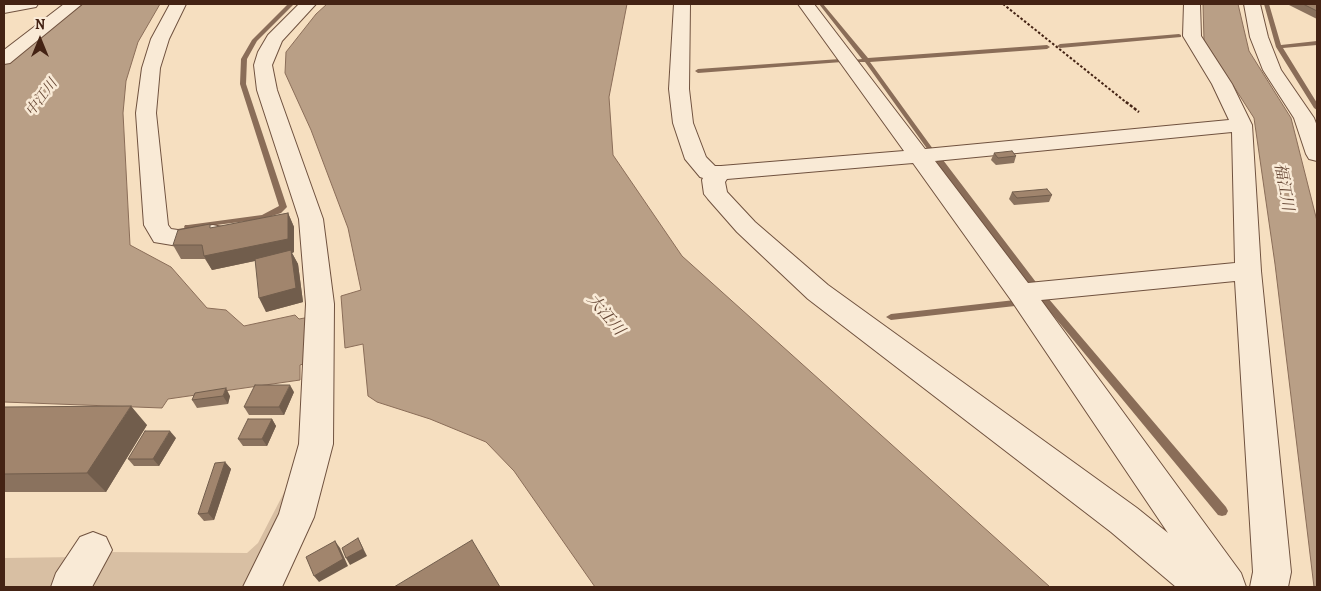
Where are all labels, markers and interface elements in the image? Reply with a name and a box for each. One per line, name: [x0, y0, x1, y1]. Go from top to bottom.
north arrow: [15, 15, 65, 65]
text: N: [35, 15, 45, 34]
water label: 中江川: [23, 76, 61, 120]
water label: 福江川: [1269, 162, 1297, 212]
water label: 大江川: [582, 290, 628, 340]

